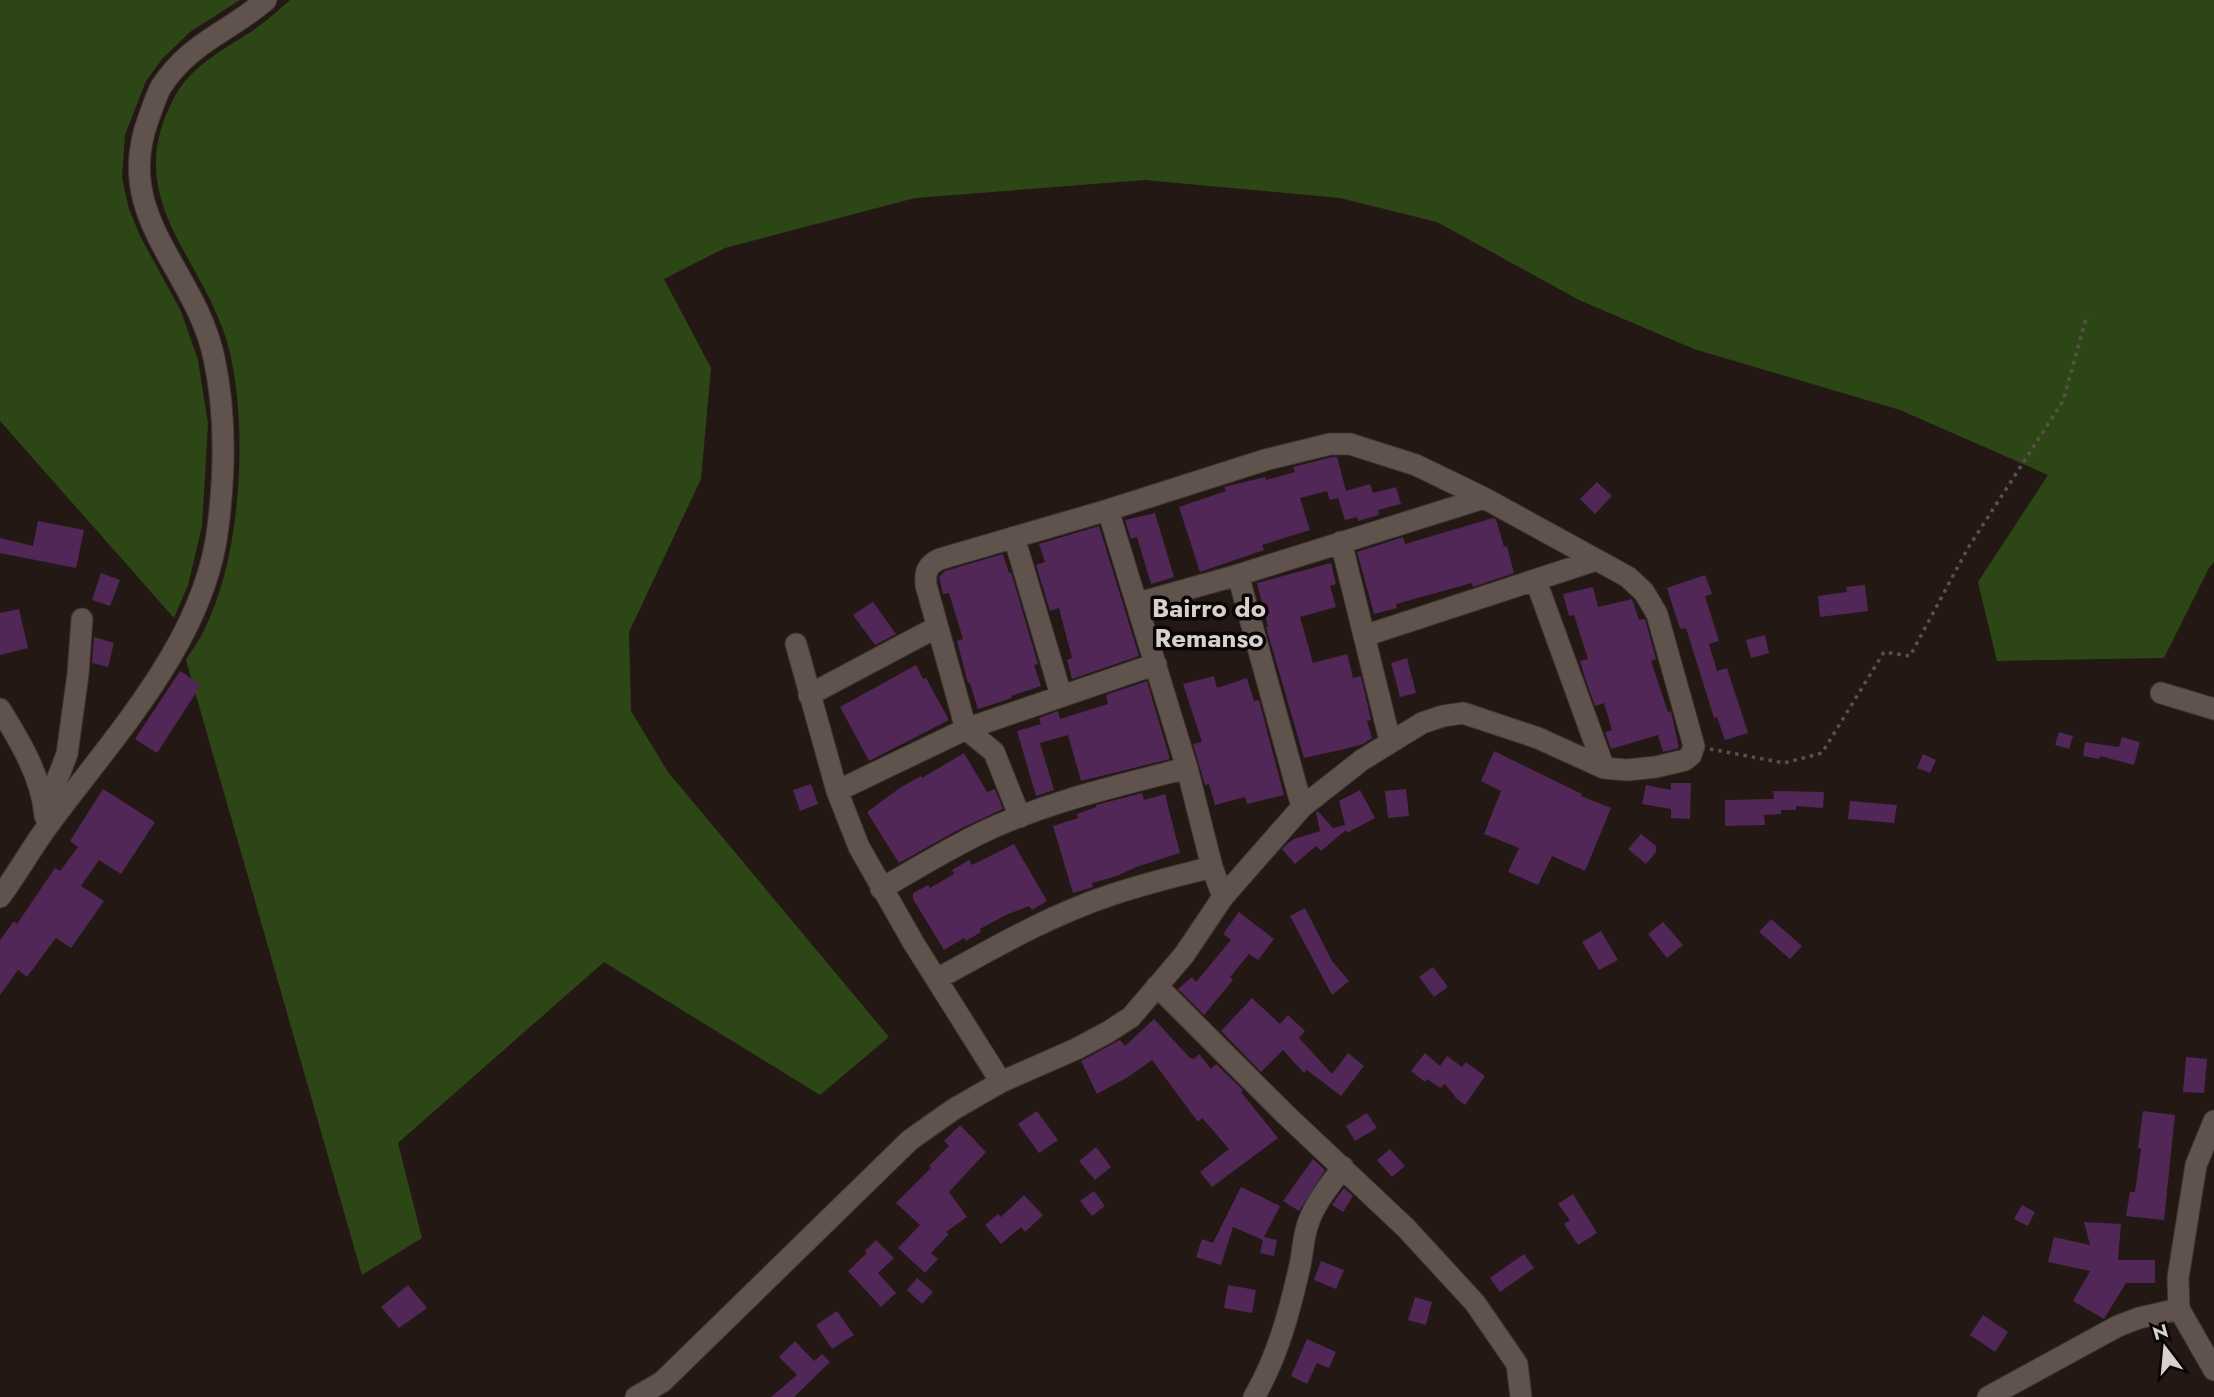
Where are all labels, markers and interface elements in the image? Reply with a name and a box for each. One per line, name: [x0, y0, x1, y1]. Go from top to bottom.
district label: Bairro do Remanso: [1152, 589, 1266, 657]
north arrow: [2130, 1313, 2200, 1383]
text: N: [2149, 1317, 2171, 1347]

